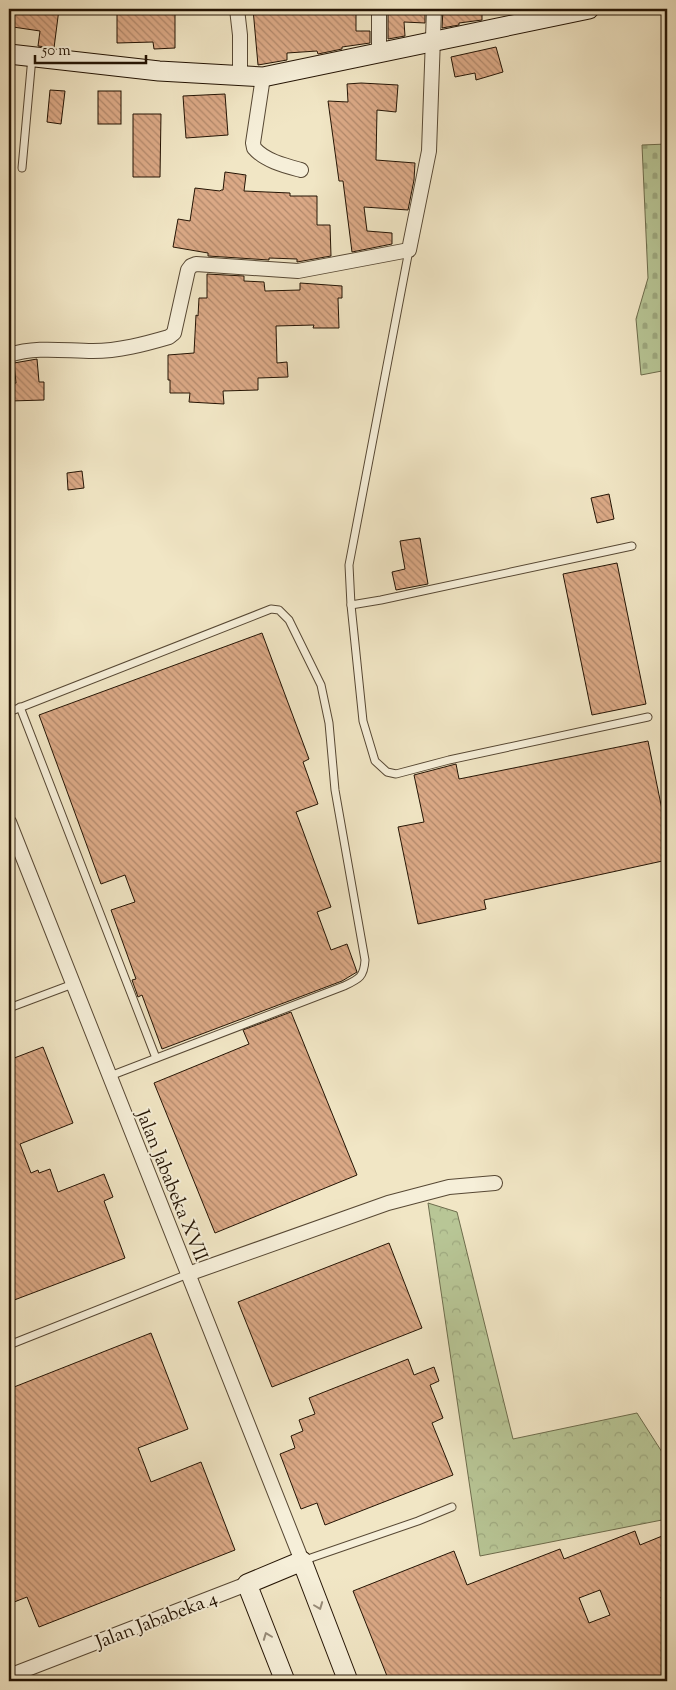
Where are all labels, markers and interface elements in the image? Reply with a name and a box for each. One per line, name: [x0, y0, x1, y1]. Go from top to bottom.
scale bar: [35, 32, 146, 64]
text: 50 m: [41, 41, 71, 62]
street label: Jalan Jababeka XVII: [128, 1105, 213, 1266]
street label: Jalan Jababeka 4: [91, 1586, 222, 1657]
one-way arrow: [314, 1602, 324, 1610]
one-way arrow: [263, 1632, 273, 1641]

